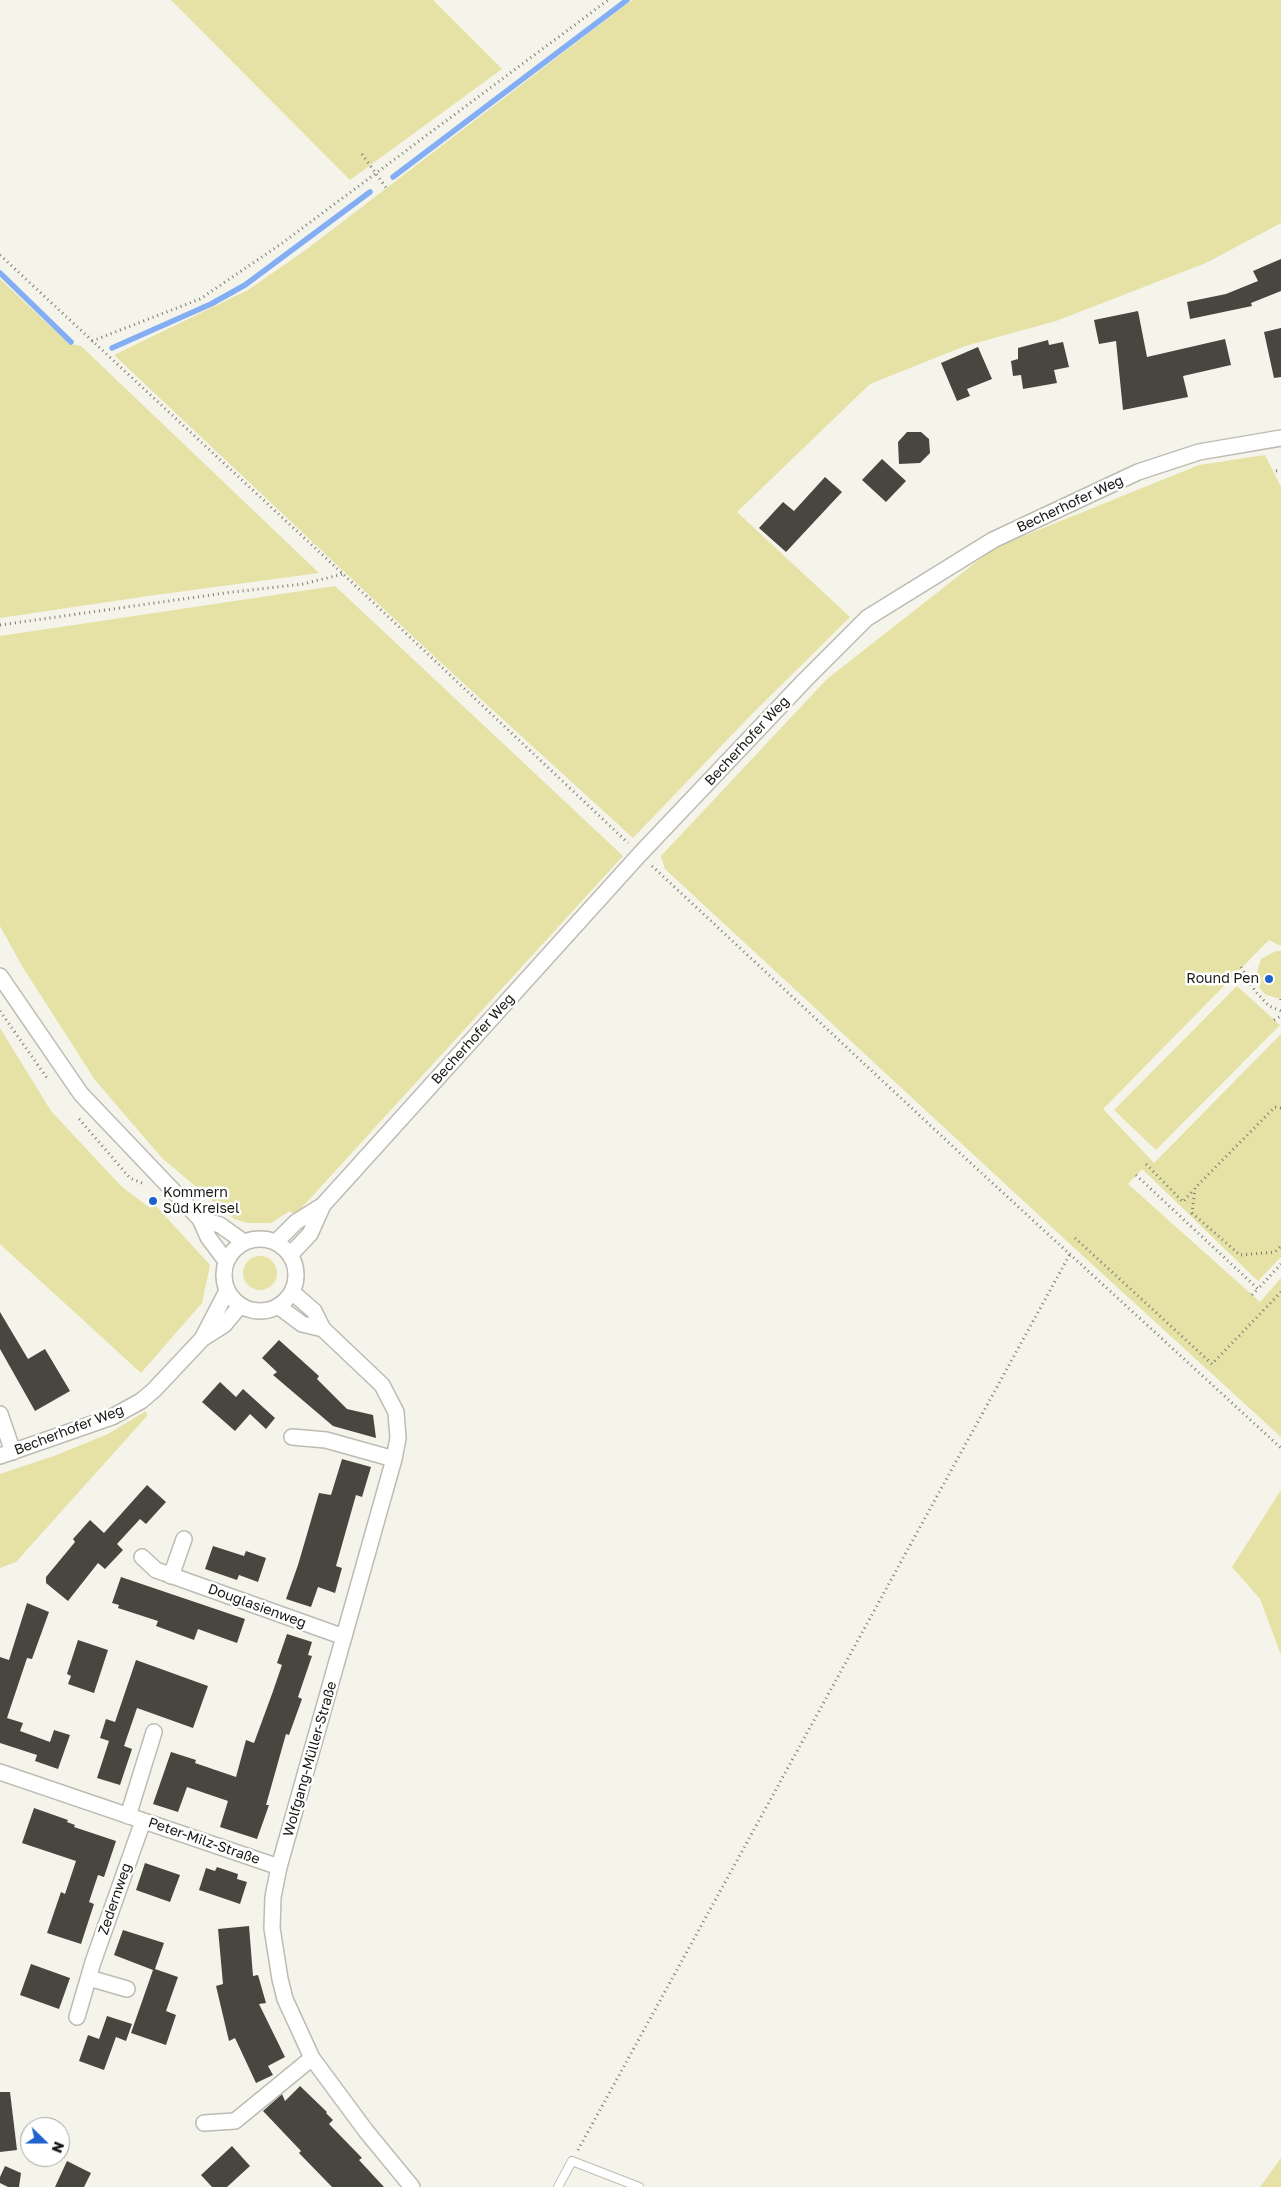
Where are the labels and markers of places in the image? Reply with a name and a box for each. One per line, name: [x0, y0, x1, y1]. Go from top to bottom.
place label: Round Pen: [1186, 971, 1259, 987]
marker: Round Pen: [1263, 973, 1275, 985]
place label: Kommern Süd Kreisel: [163, 1185, 239, 1218]
marker: Kommern Süd Kreisel: [147, 1195, 159, 1207]

